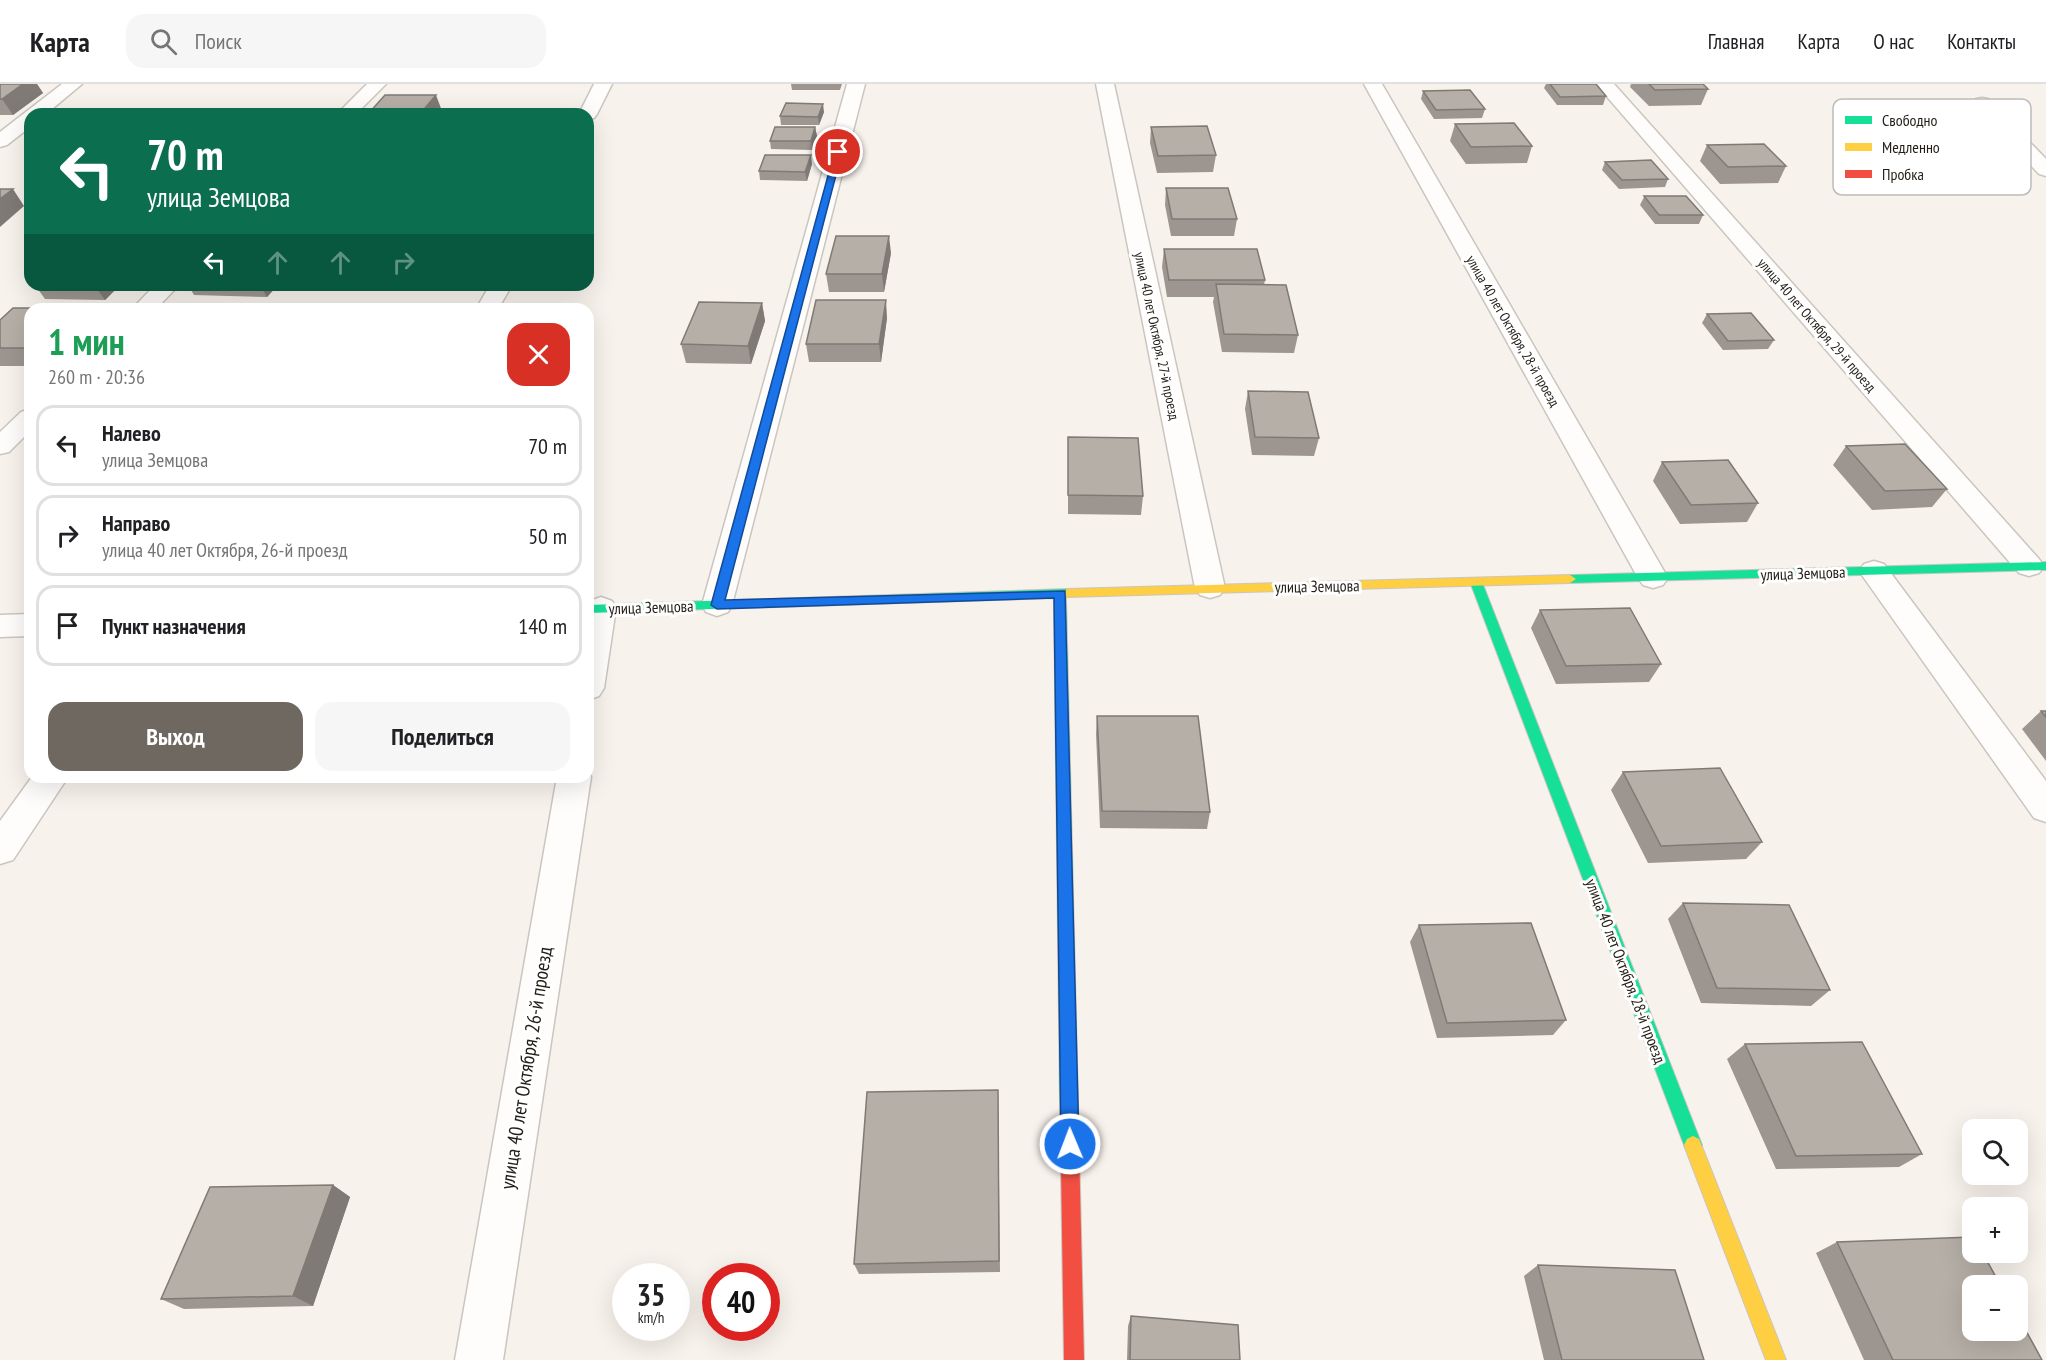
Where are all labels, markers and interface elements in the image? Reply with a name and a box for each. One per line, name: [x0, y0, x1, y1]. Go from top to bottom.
search box: [126, 14, 546, 68]
text: Карта: [30, 23, 90, 60]
icon: search: [147, 25, 180, 58]
text: Поиск: [195, 27, 242, 55]
text: Главная: [1708, 28, 1764, 55]
text: Карта: [1797, 28, 1840, 55]
text: О нас: [1873, 28, 1914, 55]
text: Контакты: [1947, 28, 2016, 55]
legend: [1833, 99, 2031, 195]
text: Свободно: [1882, 110, 1937, 130]
pin: [812, 126, 863, 177]
text: 70 m: [147, 127, 224, 182]
icon: left: [48, 132, 126, 210]
icon: arrive: [821, 135, 854, 168]
text: Медленно: [1882, 137, 1940, 157]
text: Пробка: [1882, 164, 1924, 184]
text: улица Земцова: [147, 180, 290, 214]
icon: left: [198, 246, 231, 279]
icon: ahead: [261, 246, 294, 279]
icon: ahead: [324, 246, 357, 279]
icon: right: [387, 246, 420, 279]
street label: улица 40 лет Октября, 27-й проезд: [1130, 250, 1184, 422]
street label: улица 40 лет Октября, 28-й проезд: [1462, 252, 1564, 410]
street label: улица 40 лет Октября, 29-й проезд: [1754, 254, 1880, 396]
text: 1 мин: [48, 318, 125, 365]
button: close: [507, 323, 570, 386]
text: 260 m · 20:36: [48, 364, 145, 390]
text: Налево: [102, 419, 161, 447]
icon: left: [51, 429, 84, 462]
text: 70 m: [528, 432, 567, 460]
text: улица Земцова: [102, 447, 208, 473]
text: Направо: [102, 509, 170, 537]
icon: right: [51, 519, 84, 552]
text: 50 m: [528, 522, 567, 550]
text: улица 40 лет Октября, 26-й проезд: [102, 537, 347, 563]
street label: улица Земцова: [1760, 562, 1846, 584]
street label: улица Земцова: [1274, 575, 1360, 597]
street label: улица Земцова: [608, 596, 694, 618]
icon: arrive: [51, 609, 84, 642]
text: Пункт назначения: [102, 612, 246, 640]
text: 140 m: [518, 612, 567, 640]
button: Выход: [48, 702, 303, 771]
button: Поделиться: [315, 702, 570, 771]
street label: улица 40 лет Октября, 28-й проезд: [1581, 876, 1671, 1066]
street label: улица 40 лет Октября, 26-й проезд: [494, 945, 558, 1191]
position arrow: [1038, 1112, 1102, 1176]
map controls: [1962, 1119, 2028, 1341]
button: search: [1962, 1119, 2028, 1185]
button: +: [1962, 1197, 2028, 1263]
speed limit sign: 40: [702, 1263, 780, 1341]
text: 35: [637, 1275, 665, 1314]
button: −: [1962, 1275, 2028, 1341]
text: km/h: [638, 1308, 664, 1327]

